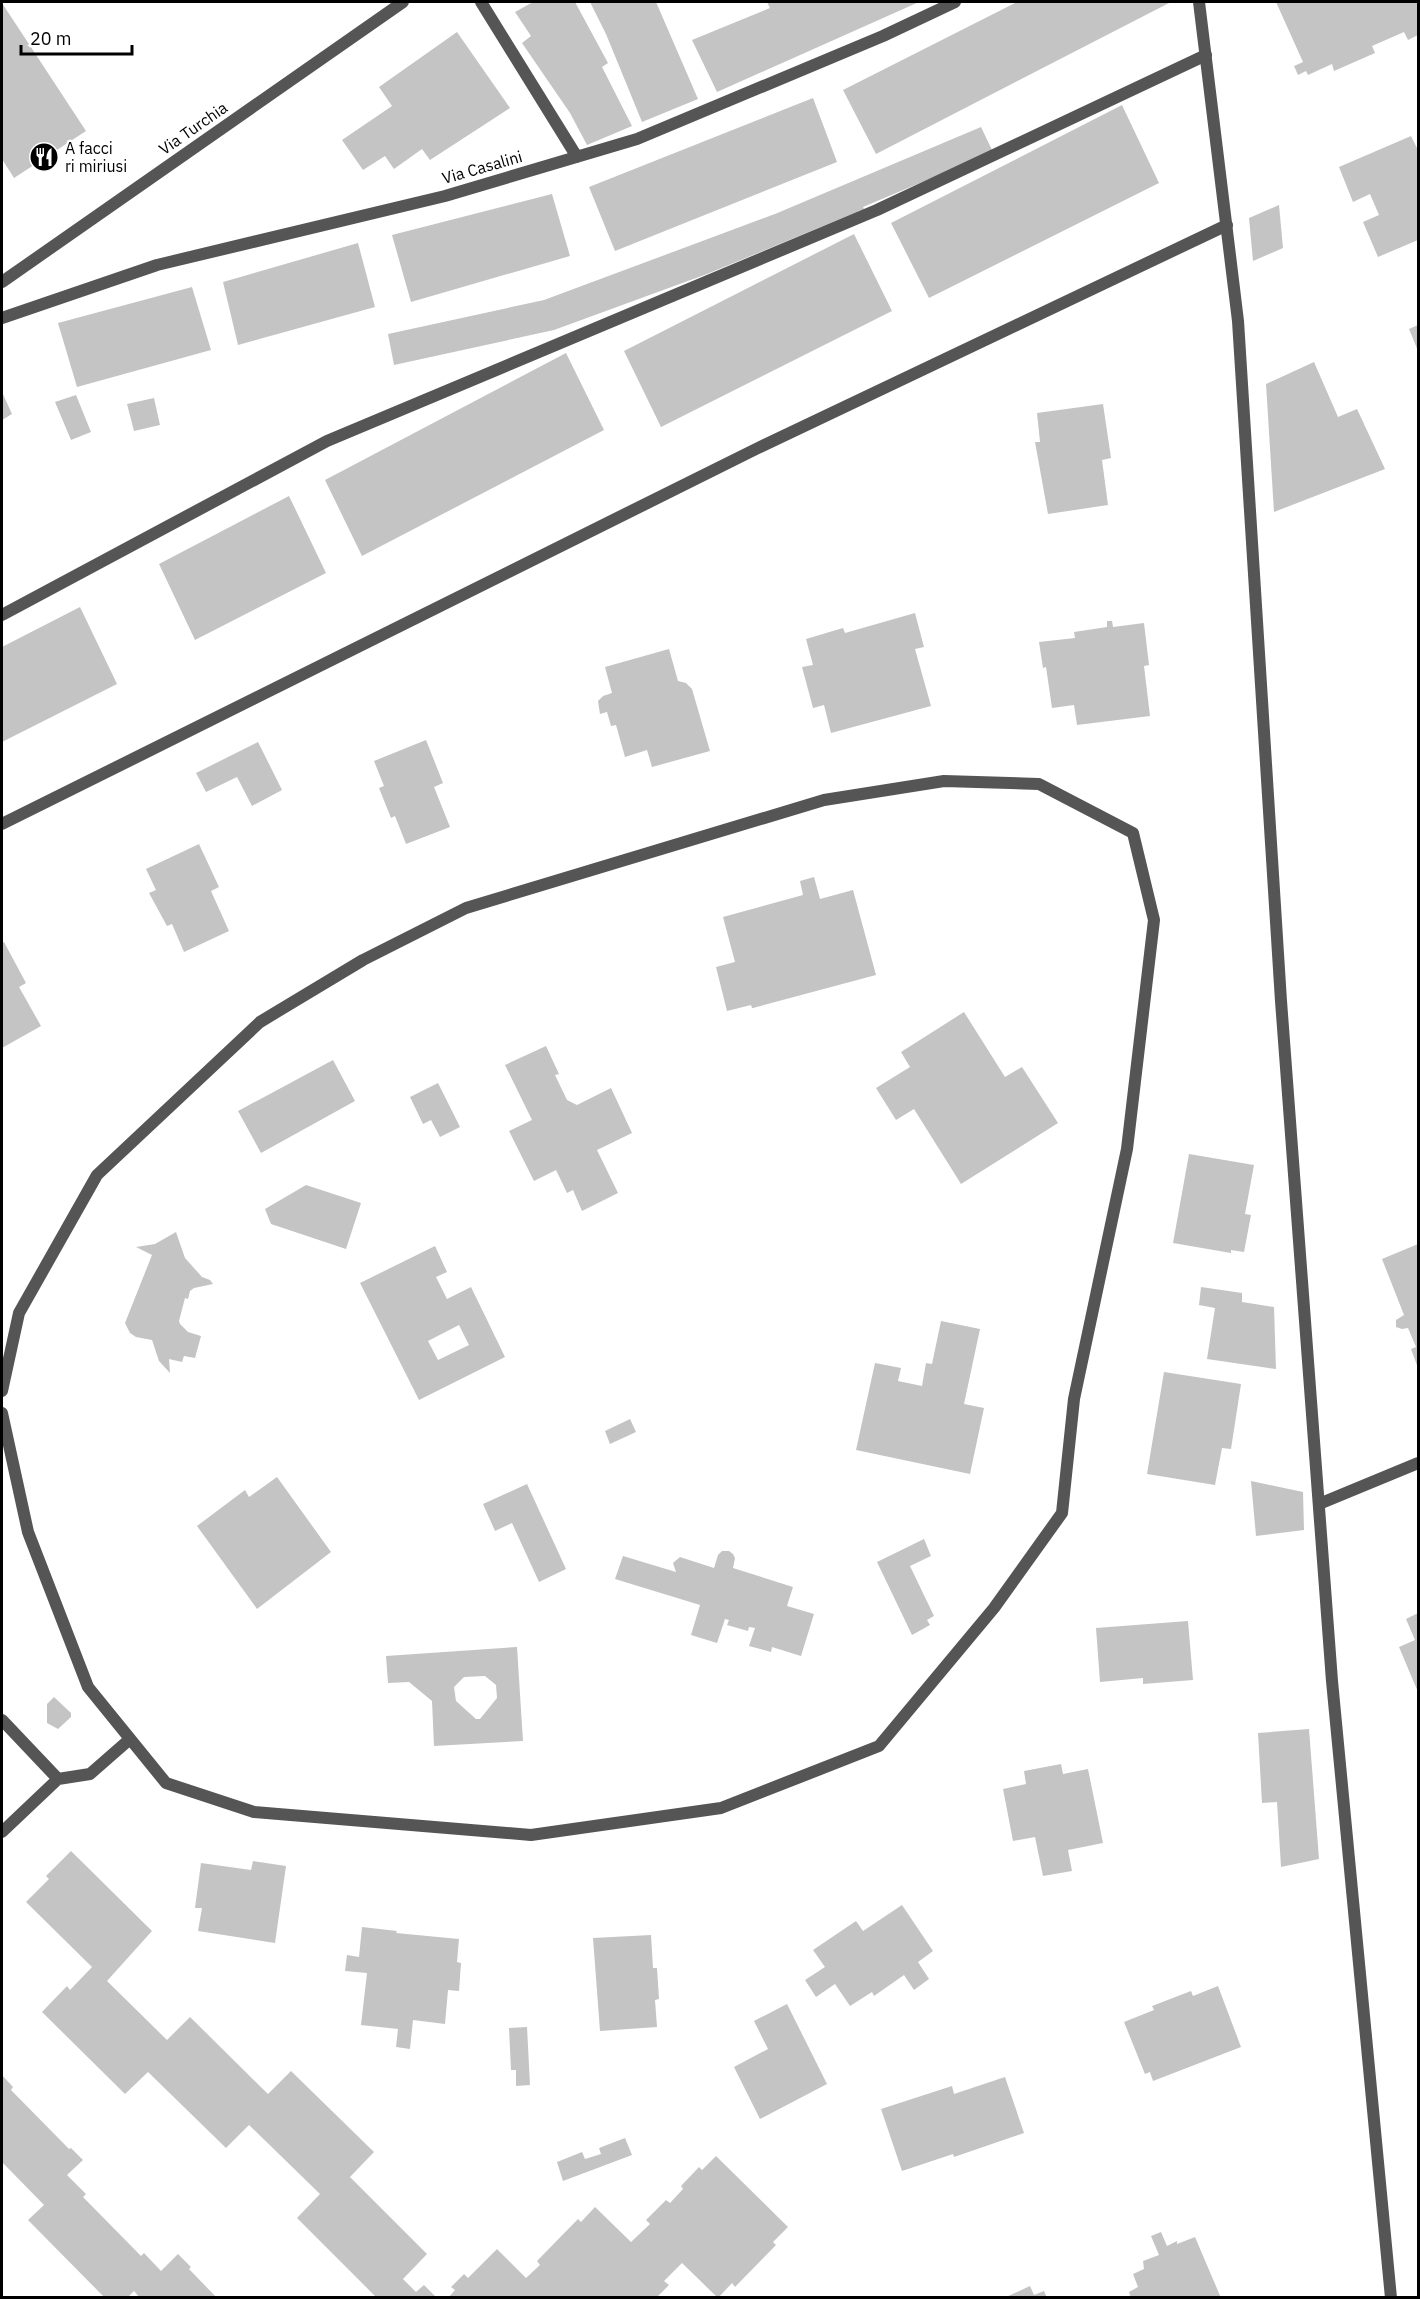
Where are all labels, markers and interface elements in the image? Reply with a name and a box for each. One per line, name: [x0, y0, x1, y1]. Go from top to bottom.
scale bar: [21, 18, 132, 56]
text: 20 m: [30, 27, 72, 50]
street label: Via Turchia: [155, 97, 231, 159]
place label: A facci ri miriusi: [65, 138, 127, 176]
restaurant icon: A facci ri miriusi: [28, 141, 60, 173]
street label: Via Casalini: [440, 146, 524, 188]

